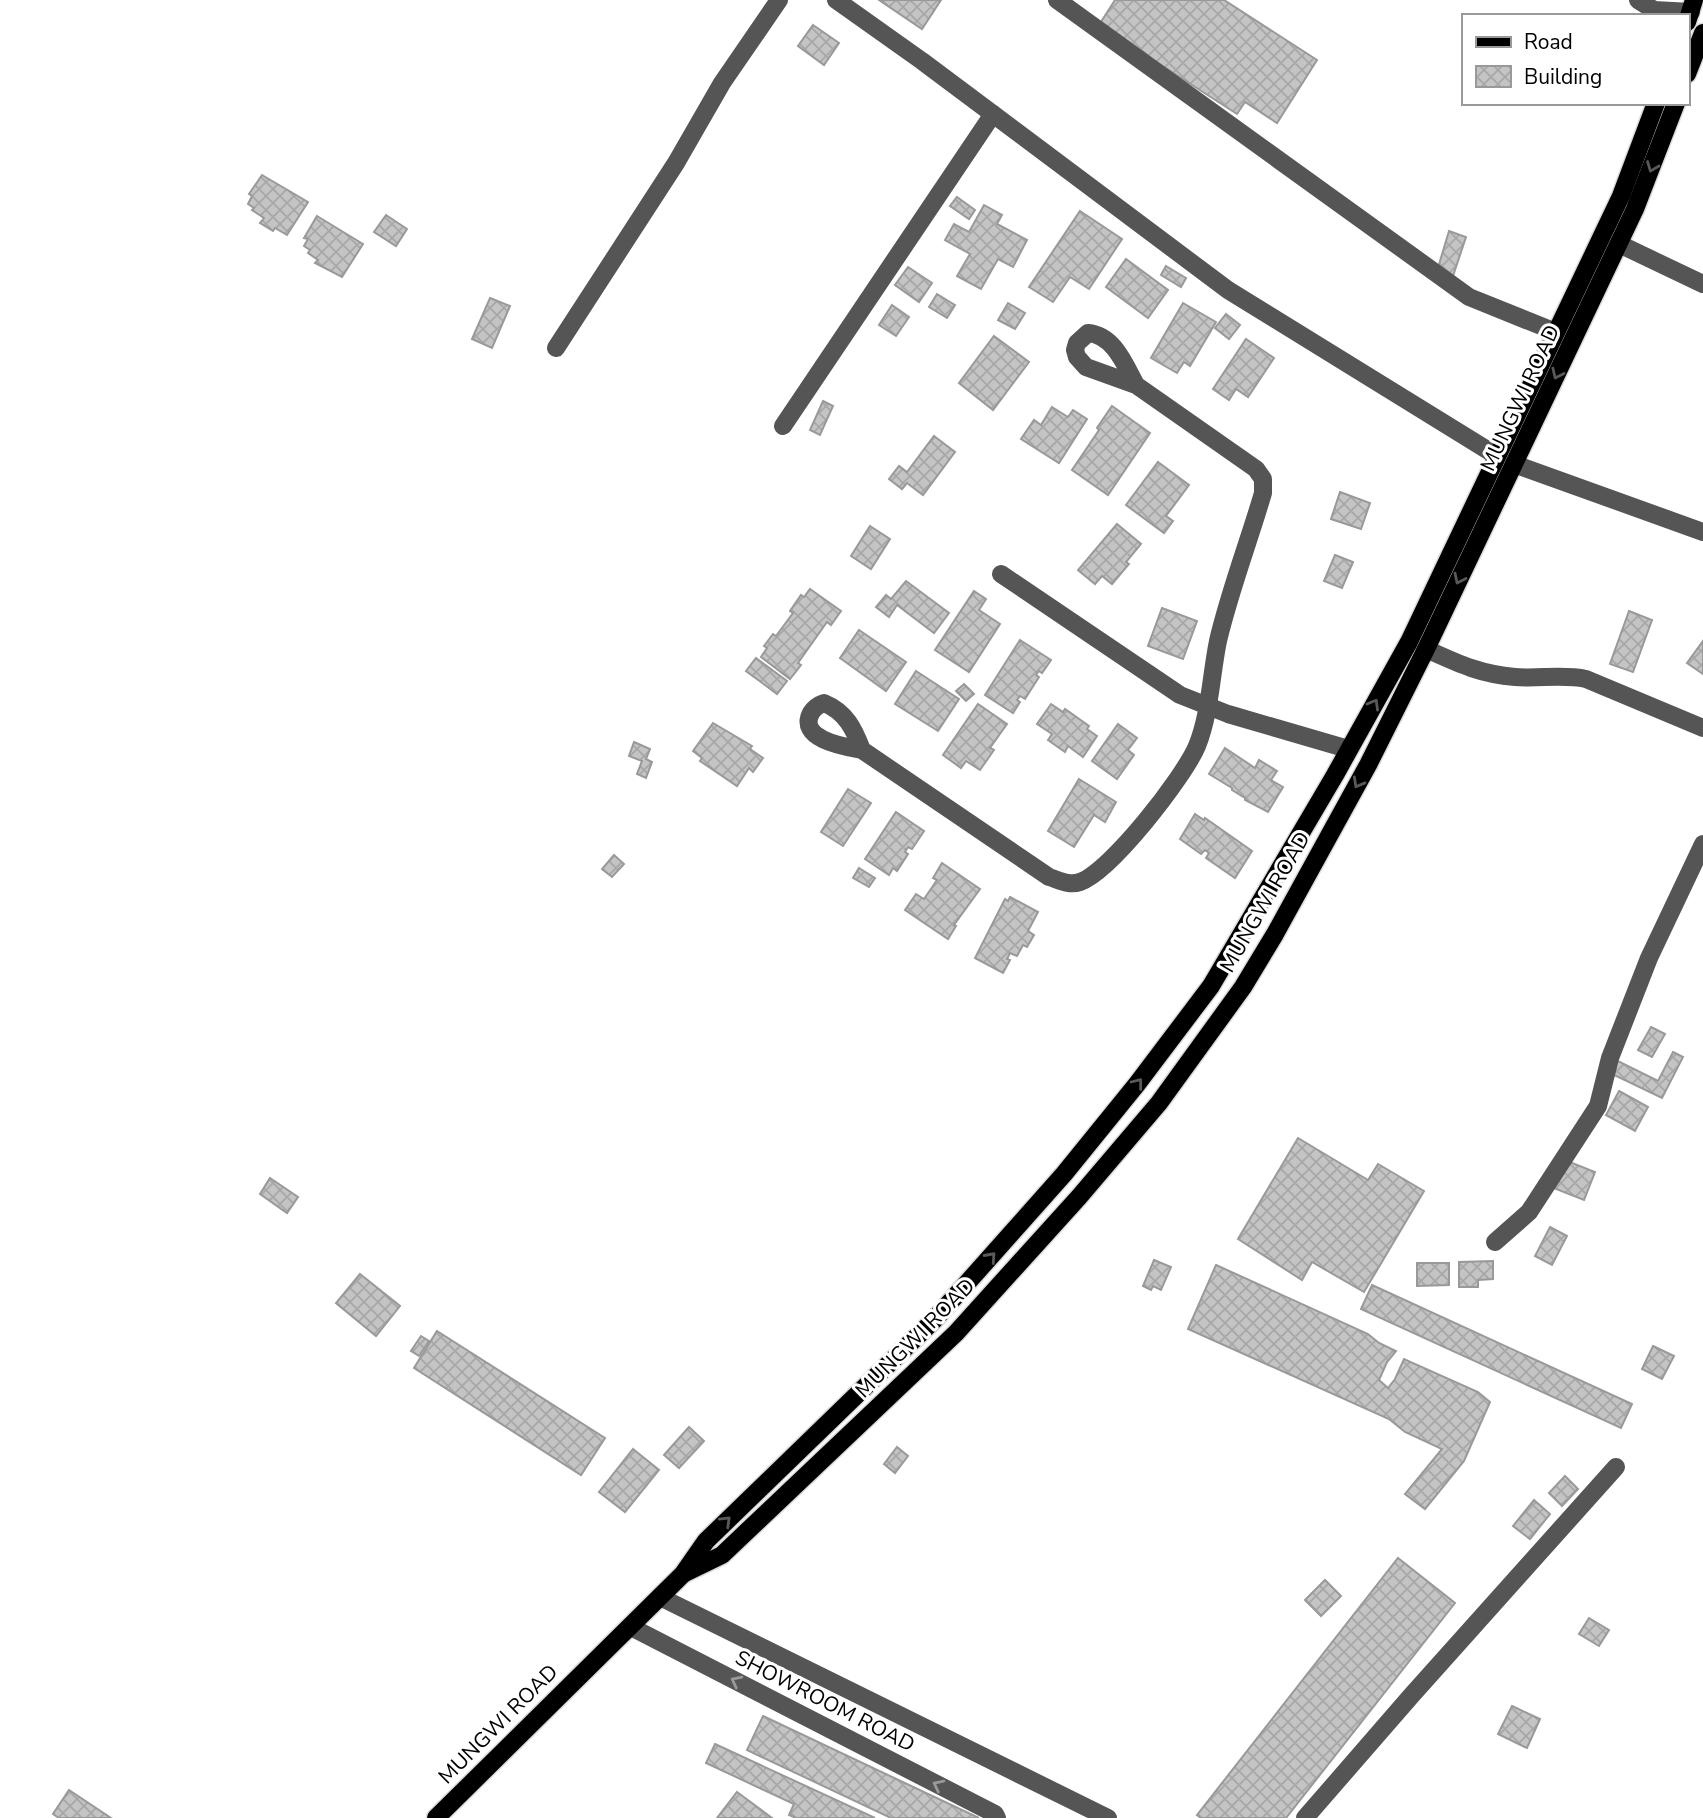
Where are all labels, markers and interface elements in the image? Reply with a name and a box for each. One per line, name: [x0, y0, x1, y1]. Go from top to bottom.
legend: [1462, 14, 1689, 105]
text: Road: [1524, 28, 1573, 56]
text: Building: [1524, 63, 1602, 91]
one-way arrow: [1646, 160, 1660, 172]
street label: MUNGWI ROAD: [1474, 320, 1566, 476]
one-way arrow: [1551, 367, 1565, 379]
one-way arrow: [1453, 572, 1467, 584]
one-way arrow: [1366, 698, 1379, 711]
one-way arrow: [1353, 776, 1366, 788]
street label: MUNGWI ROAD: [1213, 826, 1317, 978]
one-way arrow: [1129, 1079, 1142, 1091]
one-way arrow: [982, 1252, 995, 1265]
street label: MUNGWI ROAD: [849, 1272, 981, 1404]
one-way arrow: [718, 1517, 731, 1530]
street label: SHOWROOM ROAD: [730, 1644, 920, 1758]
street label: MUNGWI ROAD: [432, 1658, 564, 1790]
one-way arrow: [731, 1676, 743, 1690]
one-way arrow: [933, 1779, 945, 1793]

